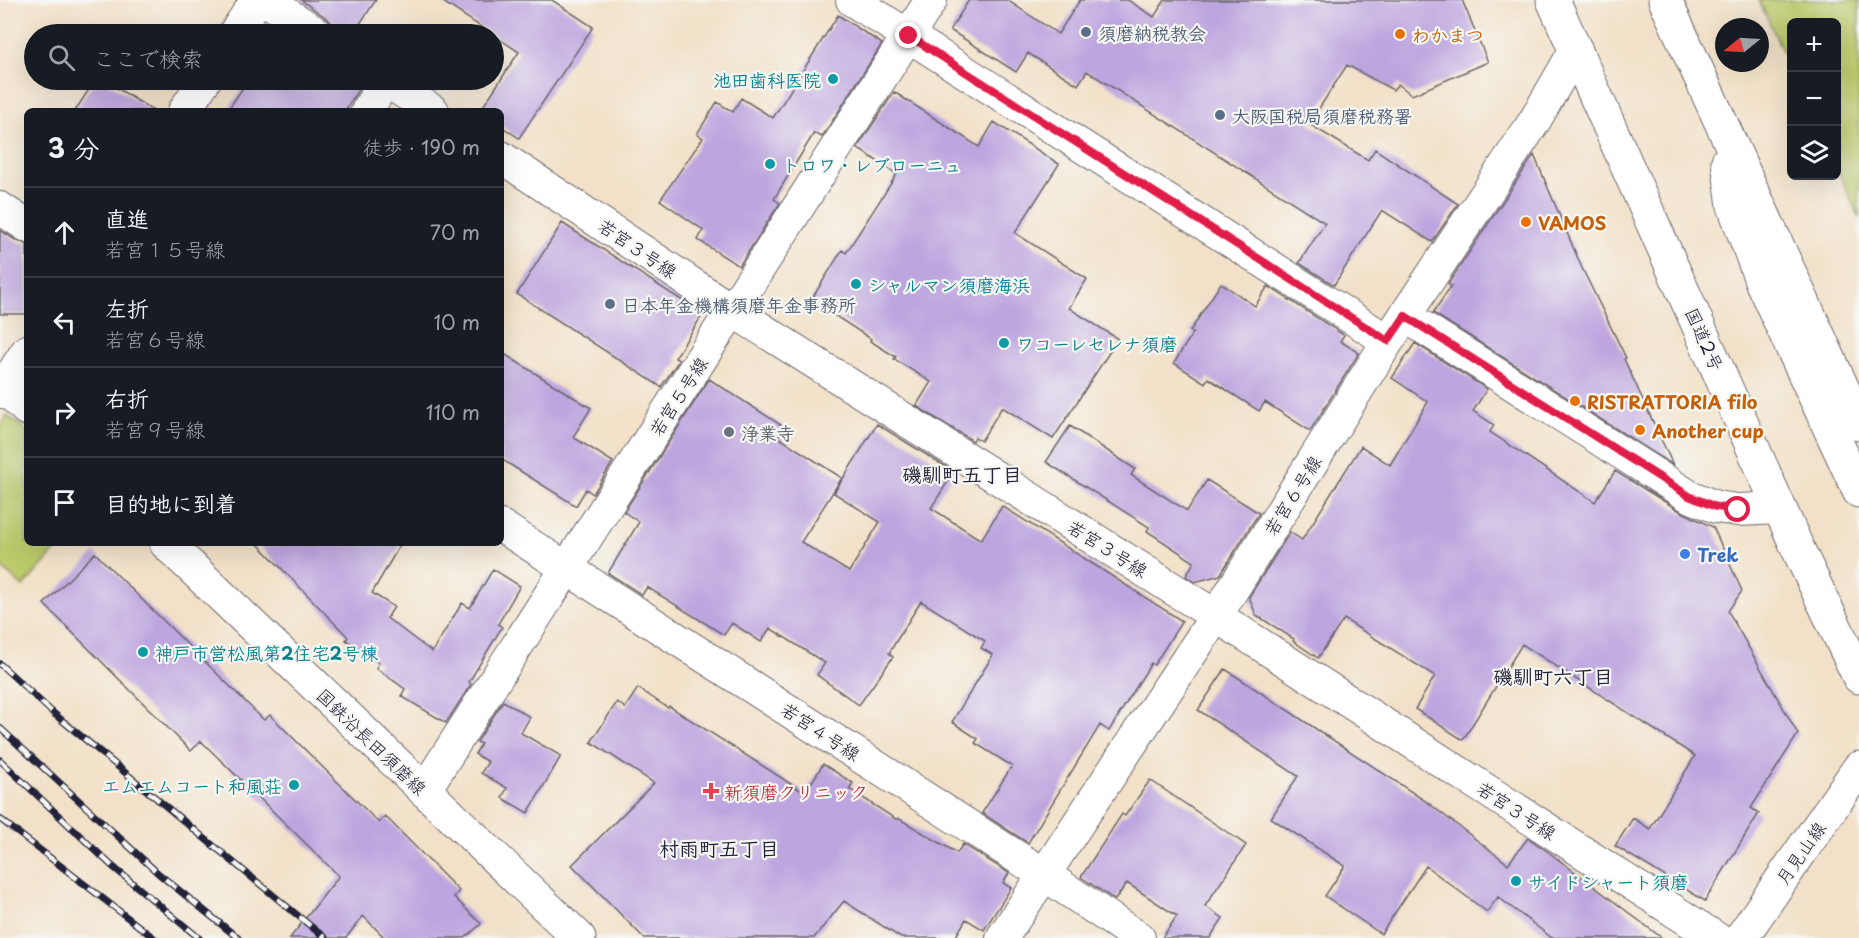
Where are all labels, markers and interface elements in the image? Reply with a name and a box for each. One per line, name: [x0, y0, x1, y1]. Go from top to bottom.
north arrow: [1715, 18, 1769, 72]
map controls: [1787, 18, 1841, 180]
button: +: [1787, 18, 1841, 72]
place label: 須磨納税教会: [1098, 19, 1206, 46]
place label: わかまつ: [1412, 21, 1484, 48]
route end: [895, 22, 921, 48]
search box: [24, 24, 504, 90]
marker: 須磨納税教会: [1079, 25, 1093, 39]
marker: わかまつ: [1393, 27, 1407, 41]
icon: search: [45, 41, 78, 74]
text: ここで検索: [93, 41, 203, 74]
place label: 池田歯科医院: [713, 66, 821, 93]
marker: 池田歯科医院: [826, 72, 840, 86]
button: −: [1787, 72, 1841, 126]
place label: 大阪国税局須磨税務署: [1232, 102, 1412, 129]
marker: 大阪国税局須磨税務署: [1213, 108, 1227, 122]
button: layers: [1787, 126, 1841, 180]
text: 3 分: [48, 128, 99, 167]
text: 徒歩 · 190 m: [363, 132, 480, 162]
place label: トロワ・レブローニュ: [782, 151, 962, 178]
marker: トロワ・レブローニュ: [763, 157, 777, 171]
text: 直進: [105, 201, 149, 234]
place label: VAMOS: [1538, 209, 1606, 236]
street label: 若宮３号線: [593, 212, 683, 284]
marker: VAMOS: [1519, 215, 1533, 229]
icon: ahead: [48, 216, 81, 249]
text: 70 m: [430, 217, 480, 247]
text: 若宮１５号線: [105, 234, 225, 264]
place label: シャルマン須磨海浜: [868, 271, 1030, 298]
marker: シャルマン須磨海浜: [849, 277, 863, 291]
text: 左折: [105, 291, 149, 324]
place label: 日本年金機構須磨年金事務所: [622, 291, 856, 318]
marker: 日本年金機構須磨年金事務所: [603, 297, 617, 311]
street label: 国道2号: [1679, 303, 1731, 375]
icon: left: [48, 306, 81, 339]
text: 10 m: [433, 307, 480, 337]
text: 若宮６号線: [105, 324, 205, 354]
place label: ワコーレセレナ須磨: [1016, 330, 1177, 357]
marker: ワコーレセレナ須磨: [997, 336, 1011, 350]
street label: 若宮５号線: [642, 351, 714, 441]
text: 右折: [105, 381, 149, 414]
place label: RISTRATTORIA filo: [1587, 388, 1758, 415]
marker: RISTRATTORIA filo: [1568, 394, 1582, 408]
icon: right: [48, 396, 81, 429]
text: 110 m: [426, 397, 480, 427]
text: 若宮９号線: [105, 414, 205, 444]
place label: Another cup: [1652, 417, 1764, 444]
place label: 浄業寺: [741, 419, 795, 446]
marker: Another cup: [1633, 423, 1647, 437]
marker: 浄業寺: [722, 425, 736, 439]
street label: 若宮６号線: [1257, 450, 1327, 540]
district label: 磯馴町五丁目: [902, 459, 1022, 489]
icon: arrive: [48, 486, 81, 519]
text: 目的地に到着: [105, 486, 237, 519]
route start: [1724, 496, 1750, 522]
street label: 若宮３号線: [1063, 513, 1153, 583]
place label: Trek: [1697, 541, 1738, 568]
marker: Trek: [1678, 547, 1692, 561]
place label: 神戸市営松風第2住宅2号棟: [155, 639, 378, 666]
marker: 神戸市営松風第2住宅2号棟: [136, 645, 150, 659]
district label: 磯馴町六丁目: [1493, 661, 1613, 691]
street label: 国鉄沿長田須磨線: [311, 681, 433, 801]
street label: 若宮４号線: [776, 695, 866, 767]
place label: エムエムコート和風荘: [102, 772, 282, 799]
street label: 若宮３号線: [1472, 774, 1562, 846]
marker: エムエムコート和風荘: [287, 778, 301, 792]
place label: 新須磨クリニック: [724, 778, 868, 805]
marker: 新須磨クリニック: [702, 782, 720, 800]
street label: 月見山線: [1768, 816, 1832, 890]
district label: 村雨町五丁目: [659, 833, 779, 863]
place label: サイドシャート須磨: [1528, 868, 1688, 895]
marker: サイドシャート須磨: [1509, 874, 1523, 888]

